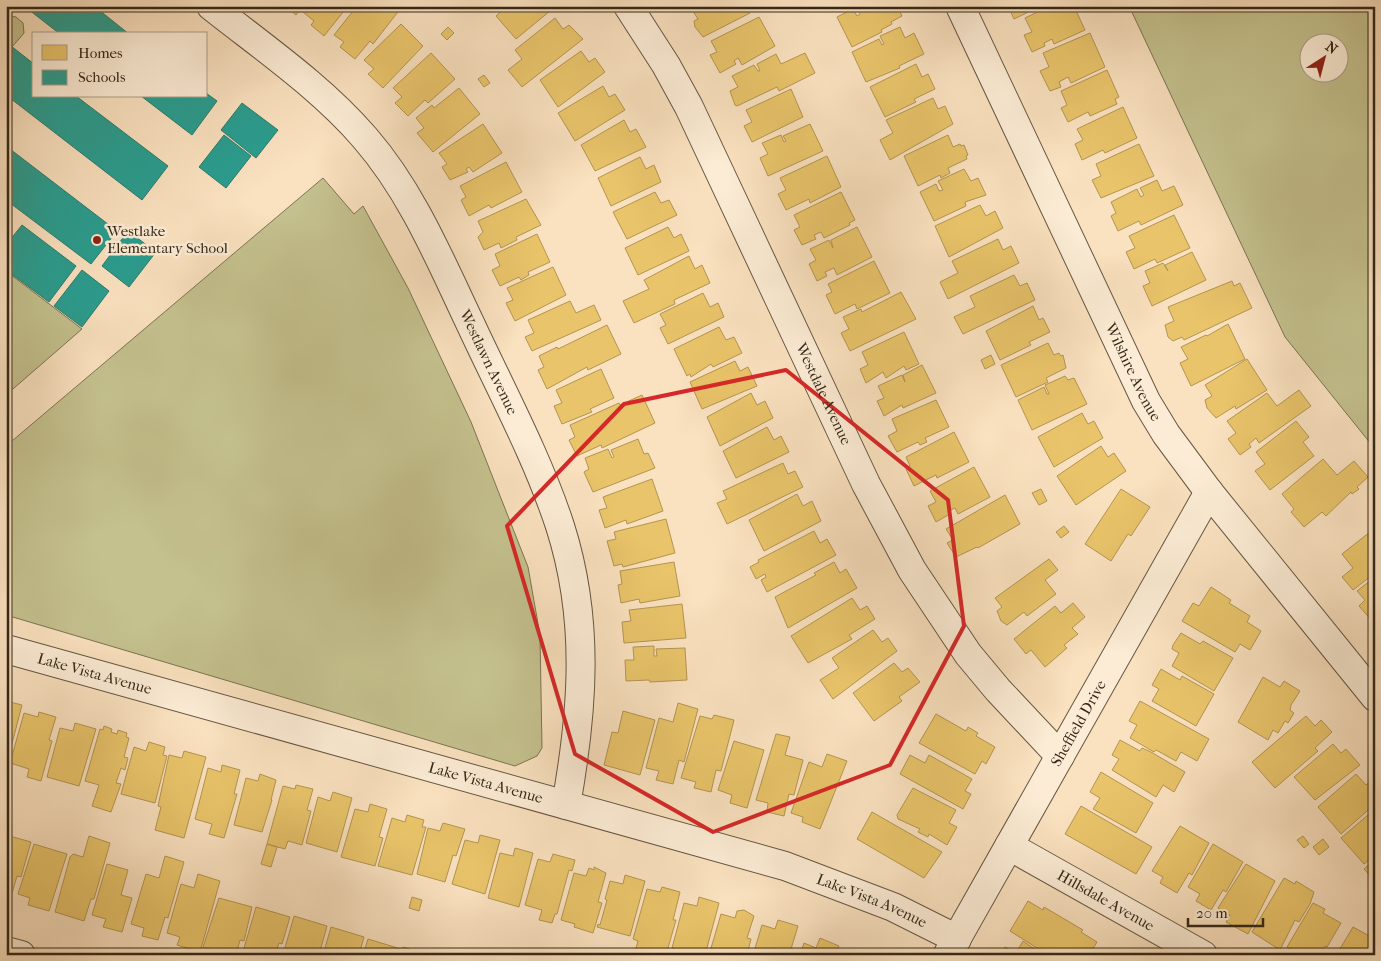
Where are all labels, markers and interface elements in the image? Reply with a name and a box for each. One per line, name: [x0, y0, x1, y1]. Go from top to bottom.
legend: [32, 32, 208, 98]
north arrow: [1298, 32, 1348, 82]
text: N: [1322, 38, 1341, 58]
text: Homes: [78, 44, 123, 62]
text: Schools: [78, 68, 126, 86]
place label: Westlake Elementary School: [106, 222, 228, 257]
marker: Westlake Elementary School: [91, 234, 103, 246]
street label: Westlawn Avenue: [456, 306, 522, 418]
street label: Wilshire Avenue: [1101, 319, 1165, 425]
street label: Westdale Avenue: [792, 339, 856, 448]
street label: Lake Vista Avenue: [35, 649, 154, 698]
street label: Sheffield Drive: [1047, 676, 1110, 770]
street label: Lake Vista Avenue: [427, 758, 545, 807]
street label: Hillsdale Avenue: [1054, 866, 1158, 935]
street label: Lake Vista Avenue: [814, 870, 930, 932]
scale bar: [1188, 896, 1264, 928]
text: 20 m: [1196, 904, 1228, 922]

